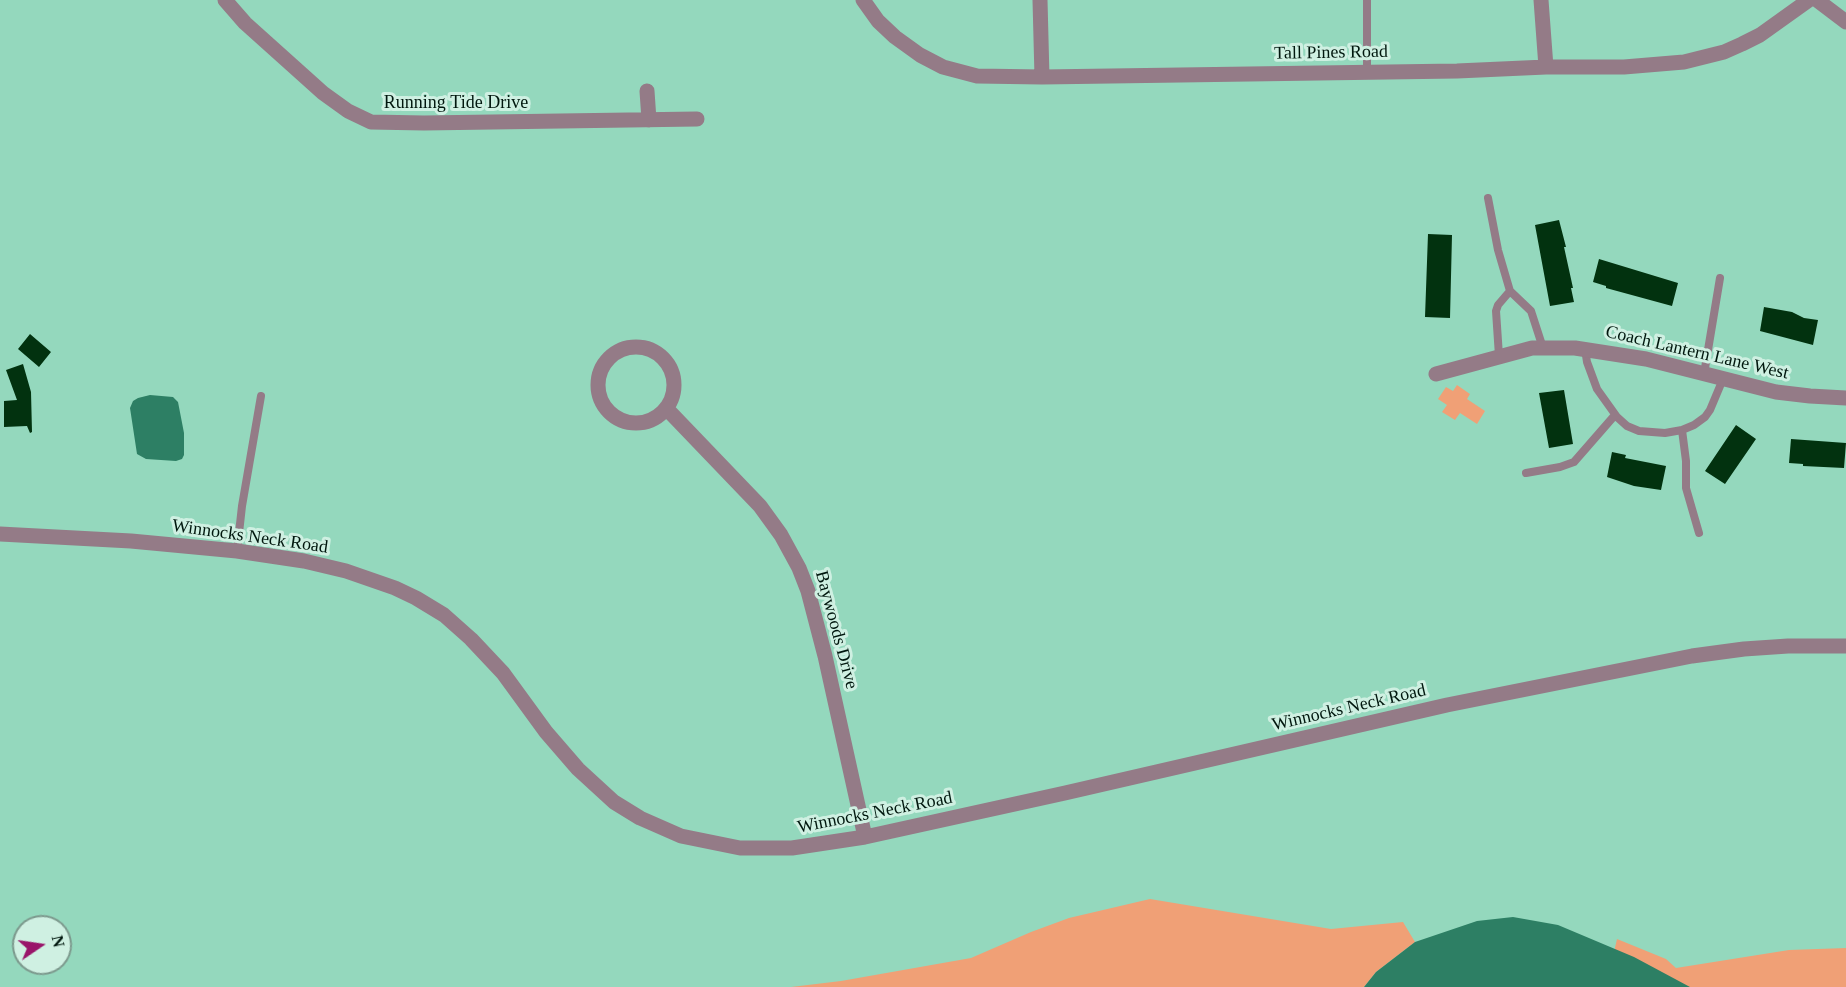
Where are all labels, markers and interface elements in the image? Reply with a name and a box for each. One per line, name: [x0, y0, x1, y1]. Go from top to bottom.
street label: Tall Pines Road: [1274, 41, 1388, 65]
street label: Running Tide Drive: [384, 92, 528, 114]
street label: Coach Lantern Lane West: [1603, 321, 1791, 385]
street label: Winnocks Neck Road: [171, 515, 329, 559]
street label: Baywoods Drive: [810, 569, 862, 691]
street label: Winnocks Neck Road: [1270, 680, 1428, 736]
street label: Winnocks Neck Road: [796, 787, 954, 839]
north arrow: [12, 915, 72, 975]
text: N: [48, 934, 68, 949]

